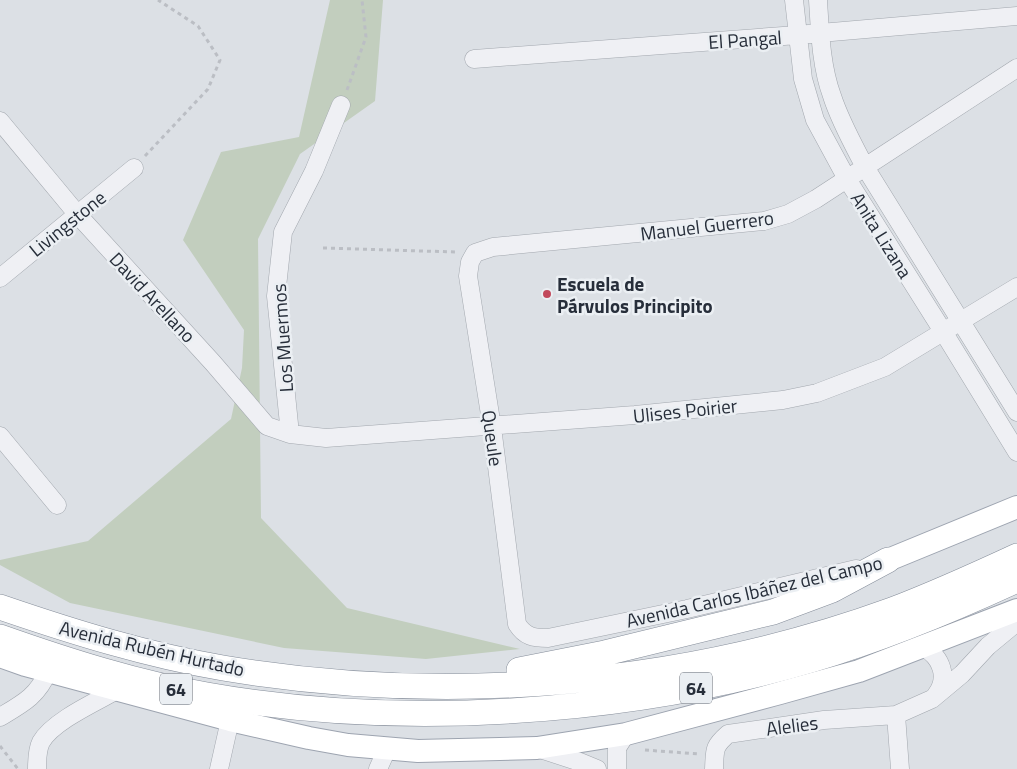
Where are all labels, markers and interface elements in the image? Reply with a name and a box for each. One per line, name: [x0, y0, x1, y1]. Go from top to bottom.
street label: El Pangal: [707, 22, 783, 56]
street label: Livingstone: [22, 183, 112, 263]
street label: Anita Lizana: [844, 186, 920, 284]
street label: Manuel Guerrero: [639, 202, 775, 248]
street label: David Arellano: [103, 245, 203, 349]
place label: Escuela de Párvulos Principito: [557, 269, 713, 320]
street label: Los Muermos: [264, 282, 300, 393]
marker: Escuela de Párvulos Principito: [541, 288, 553, 300]
street label: Ulises Poirier: [632, 390, 739, 430]
street label: Queule: [475, 408, 511, 468]
street label: Avenida Carlos Ibáñez del Campo: [623, 547, 885, 635]
street label: Avenida Rubén Hurtado: [57, 613, 247, 683]
road number: 64: [680, 672, 712, 704]
road number: 64: [160, 674, 192, 704]
street label: Alelies: [764, 707, 820, 743]

